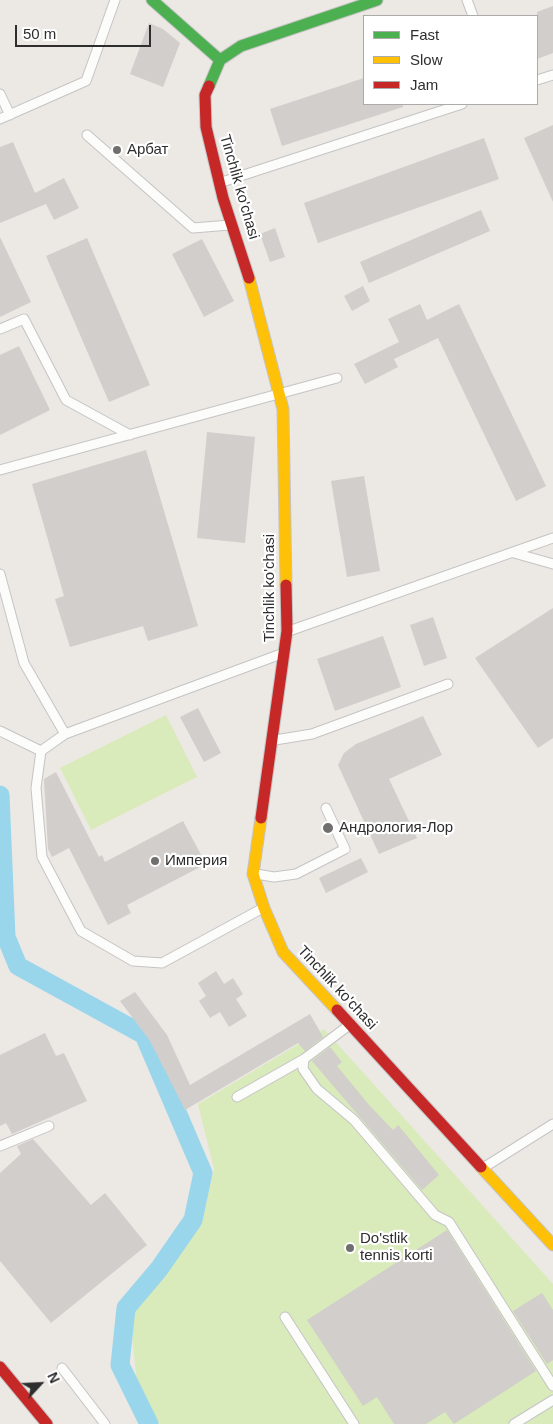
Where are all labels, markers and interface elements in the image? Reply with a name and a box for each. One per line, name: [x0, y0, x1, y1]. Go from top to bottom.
scale bar: [18, 15, 154, 47]
legend: [363, 15, 538, 105]
text: 50 m: [23, 25, 56, 42]
text: Fast: [410, 26, 439, 43]
text: Slow: [410, 51, 443, 68]
text: Jam: [410, 76, 438, 93]
street label: Tinchlik ko'chasi: [215, 133, 263, 241]
place label: Арбат: [127, 141, 168, 159]
marker: Арбат: [111, 144, 123, 156]
street label: Tinchlik ko'chasi: [261, 534, 279, 642]
place label: Андрология-Лор: [339, 819, 453, 837]
marker: Андрология-Лор: [321, 821, 335, 835]
place label: Империя: [165, 852, 227, 870]
marker: Империя: [149, 855, 161, 867]
street label: Tinchlik ko'chasi: [294, 942, 380, 1034]
place label: Do'stlik tennis korti: [360, 1230, 433, 1265]
marker: Do'stlik tennis korti: [344, 1242, 356, 1254]
north arrow: [15, 1359, 65, 1409]
text: N: [44, 1370, 63, 1386]

